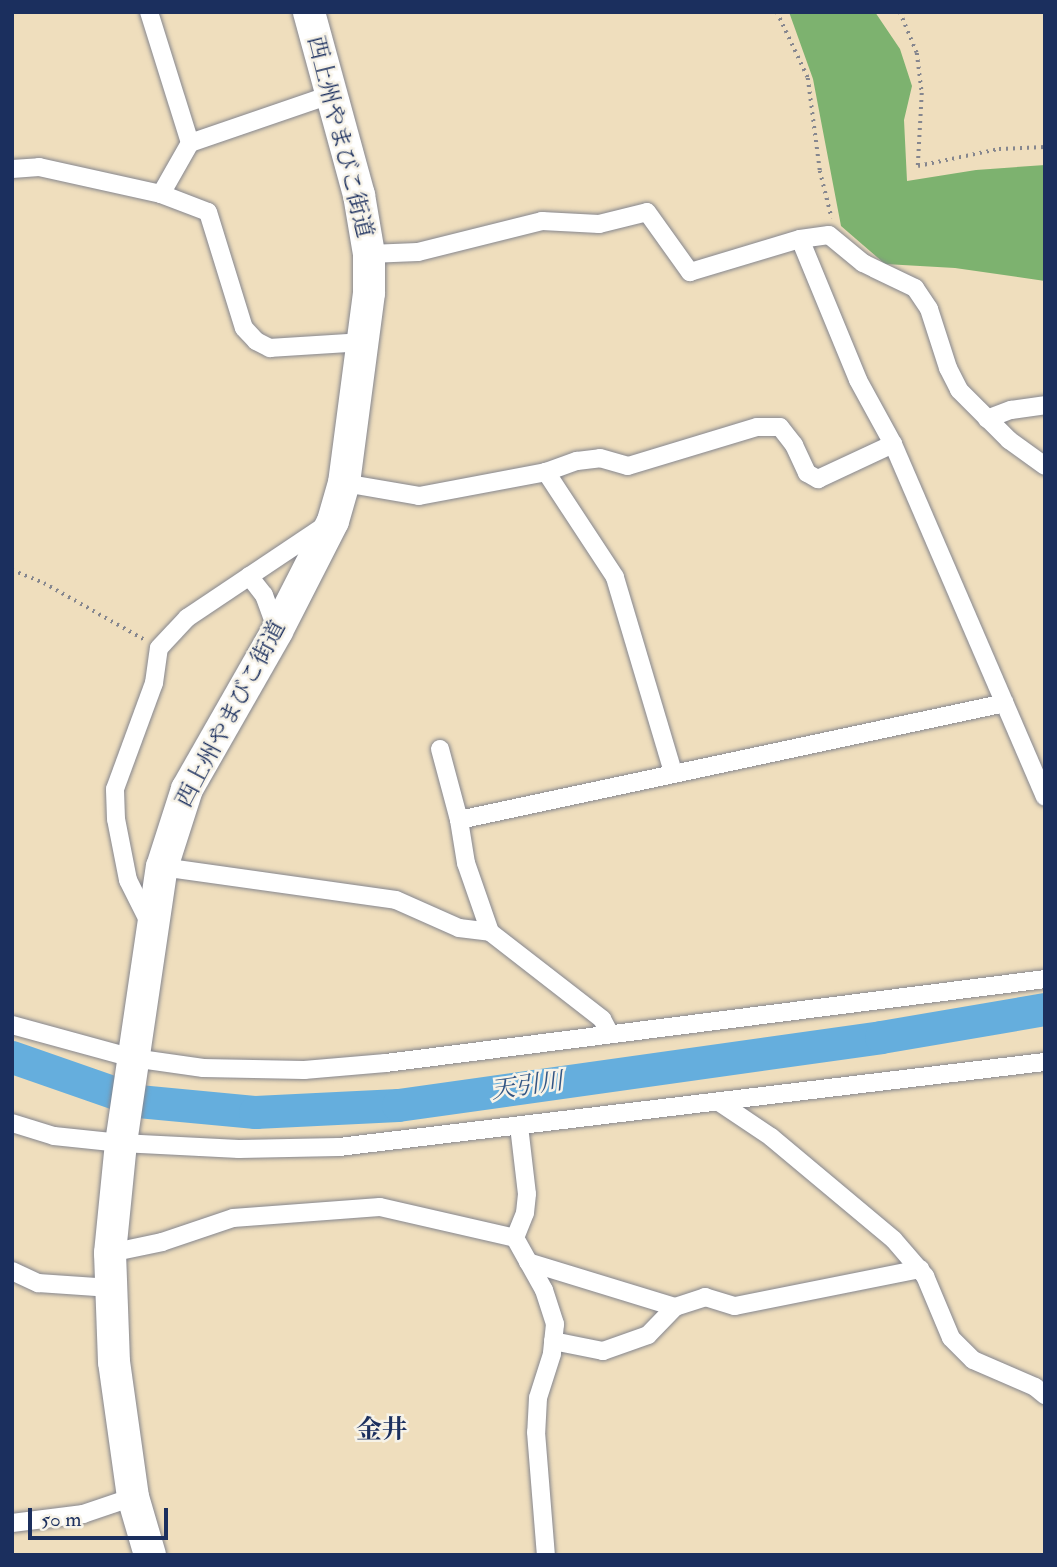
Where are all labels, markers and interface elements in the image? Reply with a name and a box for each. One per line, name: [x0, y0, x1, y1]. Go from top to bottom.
street label: 西上州やまびこ街道: [302, 33, 378, 241]
street label: 西上州やまびこ街道: [170, 616, 292, 812]
water label: 天引川: [489, 1067, 565, 1105]
district label: 金井: [356, 1415, 408, 1447]
scale bar: [32, 1494, 172, 1538]
text: 50 m: [41, 1506, 82, 1533]

